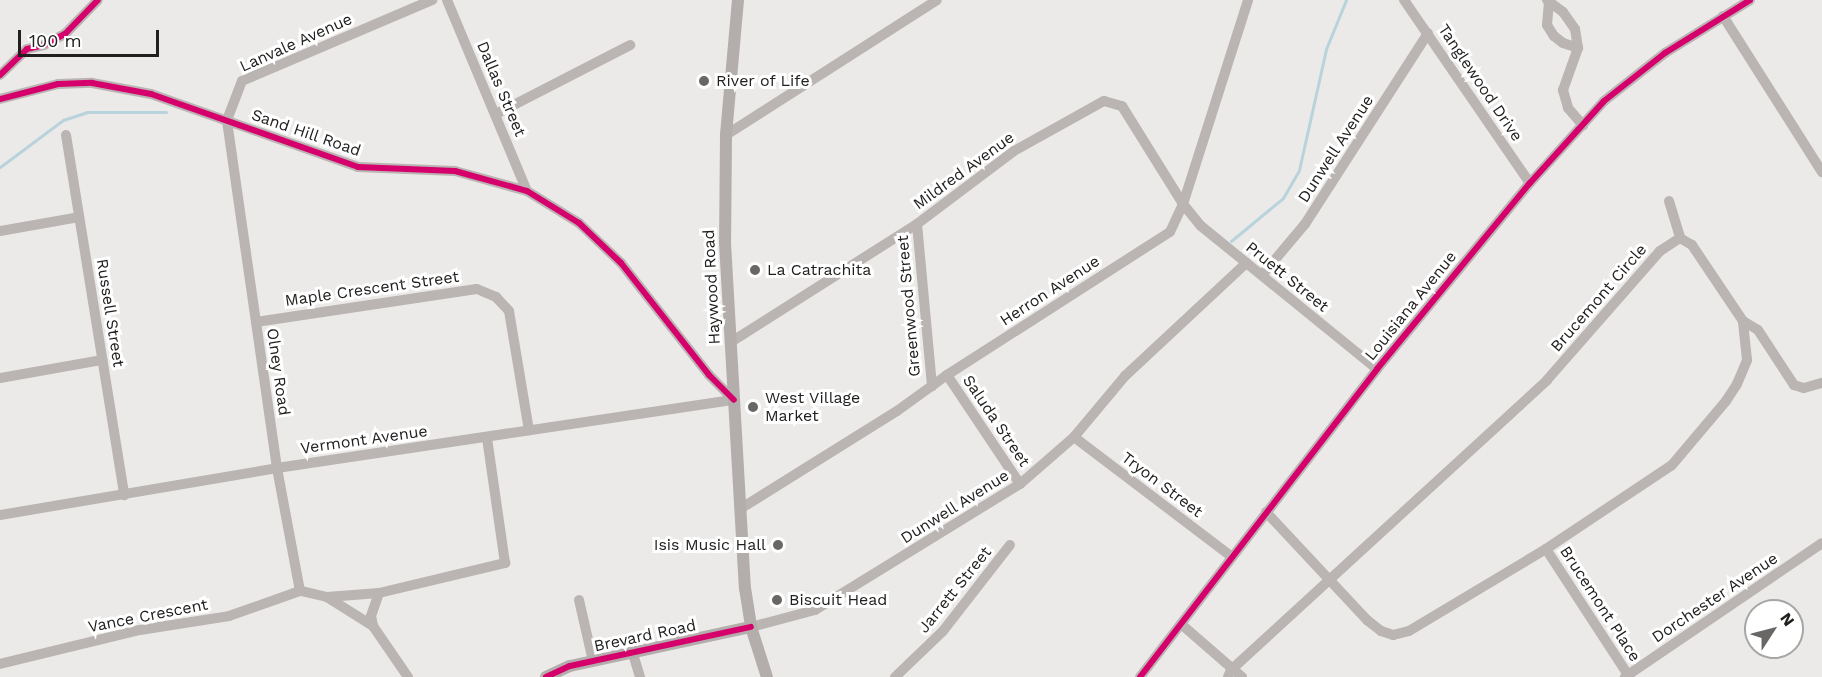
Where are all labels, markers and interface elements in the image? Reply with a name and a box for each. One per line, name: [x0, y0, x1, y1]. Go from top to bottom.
street label: Lanvale Avenue: [237, 9, 355, 77]
scale bar: [21, 18, 162, 56]
street label: Tanglewood Drive: [1434, 21, 1526, 145]
text: 100 m: [29, 30, 82, 51]
street label: Dallas Street: [472, 39, 530, 139]
place label: River of Life: [716, 71, 811, 91]
marker: River of Life: [697, 74, 711, 88]
street label: Dunwell Avenue: [1294, 91, 1378, 207]
street label: Sand Hill Road: [249, 105, 363, 161]
street label: Mildred Avenue: [910, 128, 1018, 214]
street label: Haywood Road: [699, 229, 725, 345]
street label: Greenwood Street: [893, 234, 925, 378]
street label: Pruett Street: [1242, 238, 1332, 316]
street label: Brucemont Circle: [1547, 240, 1651, 356]
street label: Louisiana Avenue: [1361, 247, 1461, 365]
street label: Herron Avenue: [996, 252, 1104, 330]
street label: Russell Street: [92, 257, 128, 369]
place label: La Catrachita: [767, 260, 872, 280]
marker: La Catrachita: [748, 263, 762, 277]
street label: Maple Crescent Street: [284, 267, 460, 311]
street label: Olney Road: [262, 327, 294, 417]
street label: Saluda Street: [958, 371, 1034, 471]
place label: West Village Market: [765, 388, 861, 426]
marker: West Village Market: [746, 400, 760, 414]
street label: Vermont Avenue: [299, 422, 429, 458]
street label: Tryon Street: [1118, 448, 1206, 522]
street label: Dunwell Avenue: [897, 466, 1013, 548]
place label: Isis Music Hall: [654, 535, 766, 555]
marker: Isis Music Hall: [771, 538, 785, 552]
street label: Jarrett Street: [914, 543, 996, 637]
street label: Brucemont Place: [1556, 543, 1644, 665]
street label: Dorchester Avenue: [1648, 549, 1782, 647]
place label: Biscuit Head: [789, 590, 887, 610]
marker: Biscuit Head: [770, 593, 784, 607]
street label: Vance Crescent: [86, 595, 210, 637]
north arrow: [1744, 599, 1804, 659]
text: N: [1776, 609, 1799, 630]
street label: Brevard Road: [592, 616, 698, 656]

